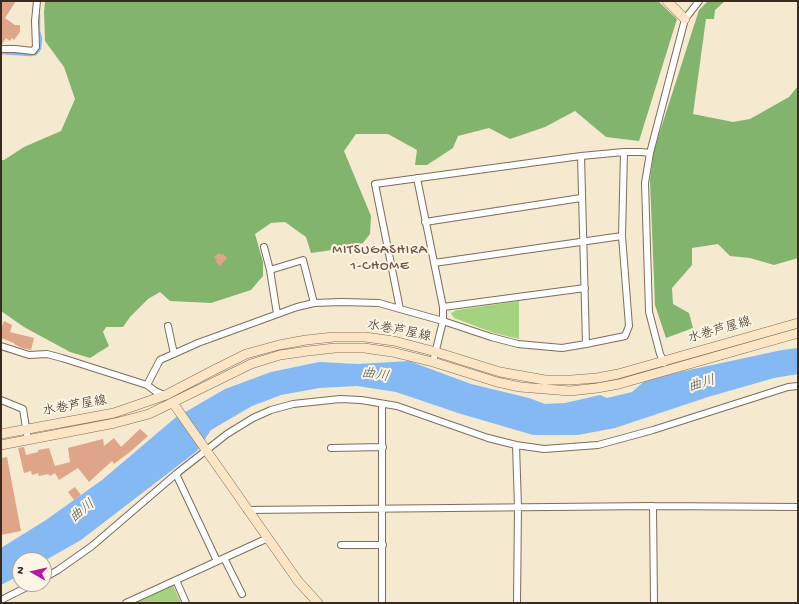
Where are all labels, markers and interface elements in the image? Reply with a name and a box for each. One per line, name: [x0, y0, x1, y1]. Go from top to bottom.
district label: MITSUGASHIRA 1-CHOME: [332, 243, 428, 276]
street label: 水巻芦屋線: [687, 315, 753, 347]
street label: 水巻芦屋線: [366, 318, 432, 346]
water label: 曲川: [360, 366, 390, 386]
water label: 曲川: [686, 373, 718, 397]
street label: 水巻芦屋線: [42, 394, 108, 420]
water label: 曲川: [67, 497, 99, 527]
north arrow: [12, 552, 52, 592]
text: N: [15, 566, 28, 575]

